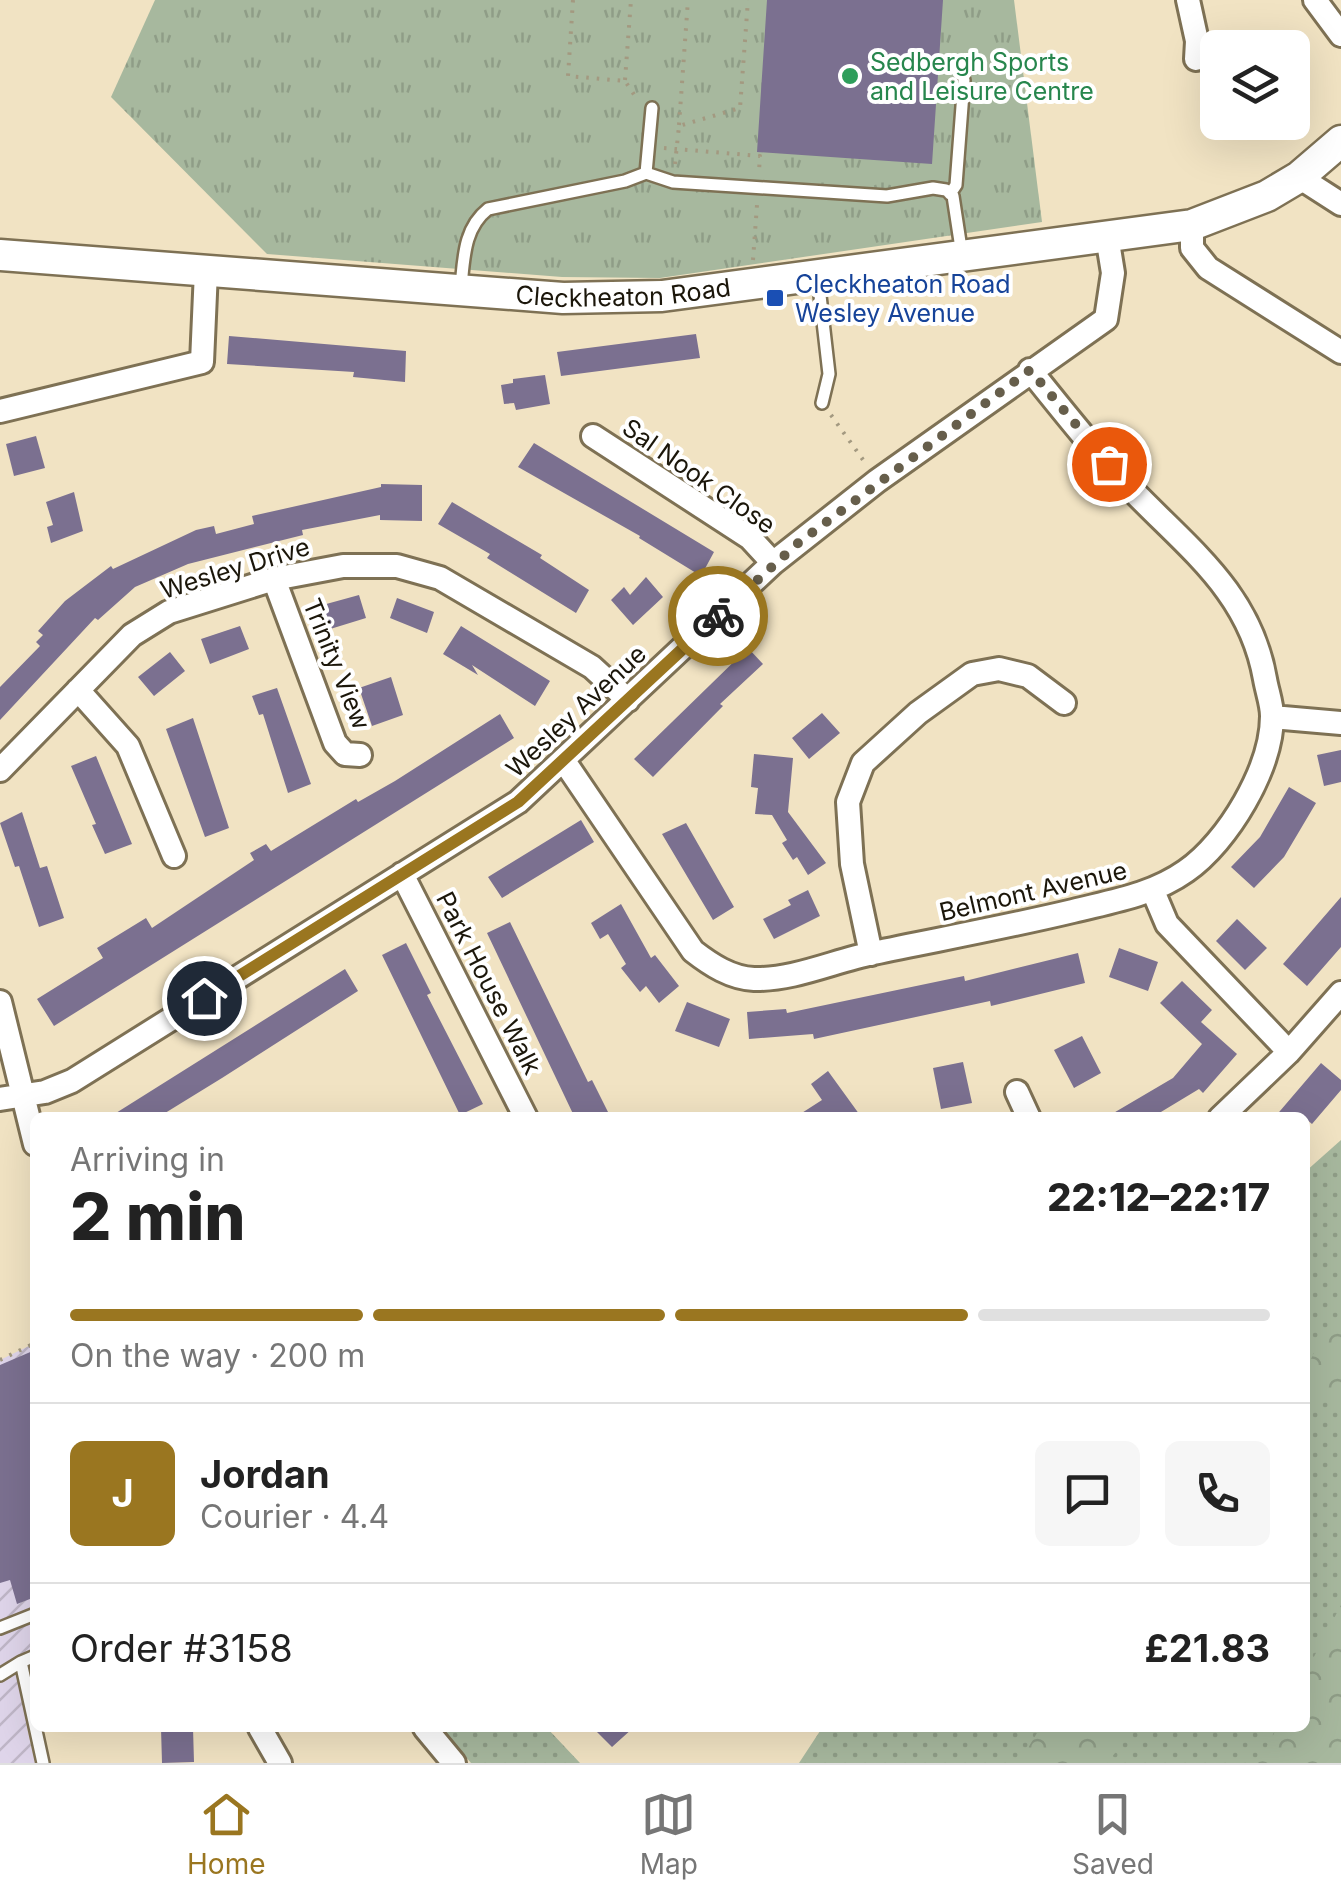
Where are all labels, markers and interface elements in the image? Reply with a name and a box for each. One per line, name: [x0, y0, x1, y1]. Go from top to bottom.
map controls: [1200, 30, 1310, 140]
button: layers: [1200, 30, 1310, 140]
place label: Sedbergh Sports and Leisure Centre: [870, 47, 1094, 106]
marker: Sedbergh Sports and Leisure Centre: [839, 65, 861, 87]
place label: Cleckheaton Road Wesley Avenue: [795, 269, 1011, 328]
street label: Cleckheaton Road: [515, 272, 733, 313]
marker: Cleckheaton Road Wesley Avenue: [764, 287, 786, 309]
street label: Sal Nook Close: [617, 412, 781, 540]
pin: [1067, 422, 1152, 507]
icon: bag: [1082, 437, 1137, 492]
street label: Wesley Drive: [157, 531, 313, 605]
courier: [668, 566, 768, 666]
icon: bike: [691, 589, 746, 644]
street label: Trinity View: [297, 594, 377, 734]
street label: Wesley Avenue: [500, 639, 652, 783]
street label: Belmont Avenue: [936, 855, 1130, 927]
street label: Park House Walk: [430, 887, 548, 1080]
pin: [162, 956, 247, 1041]
icon: home: [177, 971, 232, 1026]
text: Arriving in: [70, 1140, 225, 1179]
text: 22:12–22:17: [1047, 1174, 1270, 1220]
text: 2 min: [70, 1177, 246, 1256]
text: On the way · 200 m: [70, 1336, 365, 1375]
button: chat: [1035, 1441, 1140, 1546]
button: phone: [1165, 1441, 1270, 1546]
text: Jordan: [200, 1451, 330, 1497]
text: J: [111, 1470, 134, 1516]
text: Courier · 4.4: [200, 1497, 389, 1536]
text: Order #3158: [70, 1625, 293, 1671]
text: £21.83: [1145, 1625, 1270, 1671]
tab: Home: [187, 1787, 266, 1881]
tab: Map: [640, 1787, 698, 1881]
tab: Saved: [1072, 1787, 1154, 1881]

